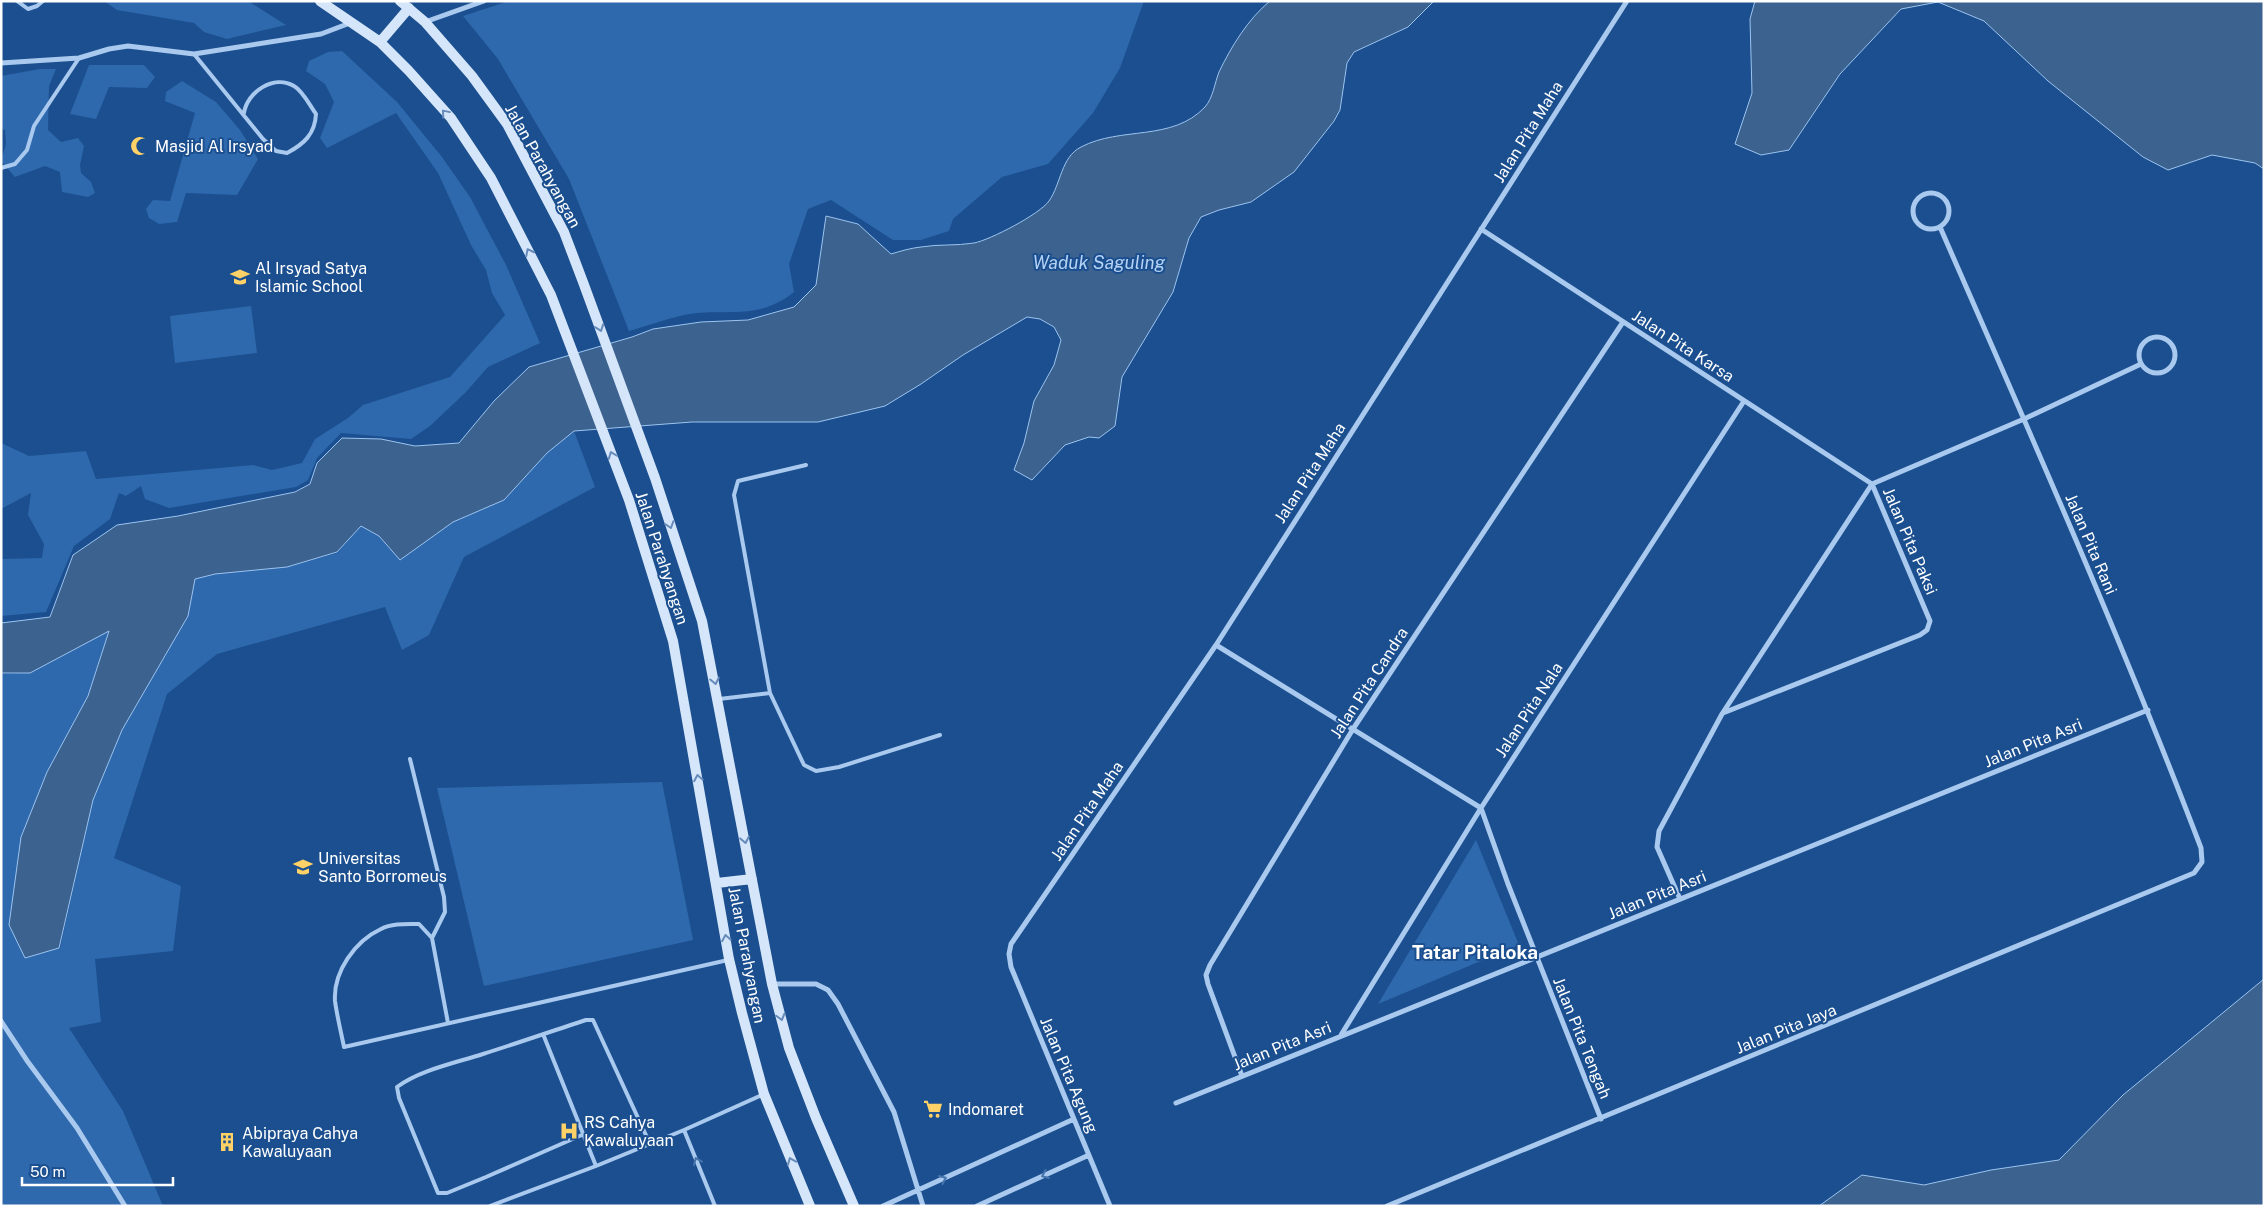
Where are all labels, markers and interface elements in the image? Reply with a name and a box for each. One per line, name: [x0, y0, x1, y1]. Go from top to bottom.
street label: Jalan Pita Maha: [1489, 78, 1567, 186]
street label: Jalan Parahyangan: [501, 101, 585, 231]
one-way arrow: [442, 109, 451, 118]
mosque icon: Masjid Al Irsyad: [129, 135, 151, 157]
place label: Masjid Al Irsyad: [155, 137, 273, 156]
one-way arrow: [525, 248, 535, 257]
water label: Waduk Saguling: [1033, 252, 1165, 273]
place label: Al Irsyad Satya Islamic School: [255, 259, 367, 296]
school or university icon: Al Irsyad Satya Islamic School: [229, 266, 251, 288]
street label: Jalan Pita Karsa: [1628, 306, 1738, 386]
one-way arrow: [594, 323, 604, 332]
street label: Jalan Pita Maha: [1270, 419, 1350, 527]
one-way arrow: [607, 451, 617, 459]
street label: Jalan Pita Paksi: [1879, 485, 1941, 597]
street label: Jalan Parahyangan: [632, 489, 692, 627]
street label: Jalan Pita Rani: [2061, 491, 2121, 597]
one-way arrow: [664, 520, 674, 528]
street label: Jalan Pita Candra: [1326, 624, 1412, 742]
street label: Jalan Pita Nala: [1491, 659, 1567, 761]
one-way arrow: [709, 676, 720, 685]
street label: Jalan Pita Asri: [1981, 715, 2085, 771]
street label: Jalan Pita Maha: [1047, 758, 1127, 864]
one-way arrow: [694, 774, 704, 783]
one-way arrow: [739, 836, 750, 845]
place label: Universitas Santo Borromeus: [318, 849, 447, 886]
school or university icon: Universitas Santo Borromeus: [292, 856, 314, 878]
street label: Jalan Pita Asri: [1605, 867, 1709, 923]
street label: Jalan Parahyangan: [724, 885, 770, 1025]
one-way arrow: [721, 934, 731, 943]
district label: Tatar Pitaloka: [1412, 941, 1538, 963]
street label: Jalan Pita Tengah: [1549, 974, 1615, 1102]
street label: Jalan Pita Jaya: [1733, 1000, 1839, 1058]
one-way arrow: [775, 1012, 785, 1020]
street label: Jalan Pita Agung: [1036, 1014, 1102, 1136]
street label: Jalan Pita Asri: [1230, 1018, 1334, 1074]
supermarket icon: Indomaret: [922, 1098, 944, 1120]
place label: Indomaret: [948, 1100, 1024, 1119]
place label: RS Cahya Kawaluyaan: [584, 1113, 674, 1150]
hospital icon: RS Cahya Kawaluyaan: [558, 1120, 580, 1142]
place label: Abipraya Cahya Kawaluyaan: [242, 1124, 358, 1161]
building icon: Abipraya Cahya Kawaluyaan: [216, 1131, 238, 1153]
scale bar: [22, 1154, 174, 1186]
one-way arrow: [692, 1157, 703, 1166]
one-way arrow: [787, 1157, 798, 1166]
text: 50 m: [30, 1163, 65, 1180]
one-way arrow: [1041, 1169, 1050, 1180]
one-way arrow: [938, 1175, 947, 1185]

